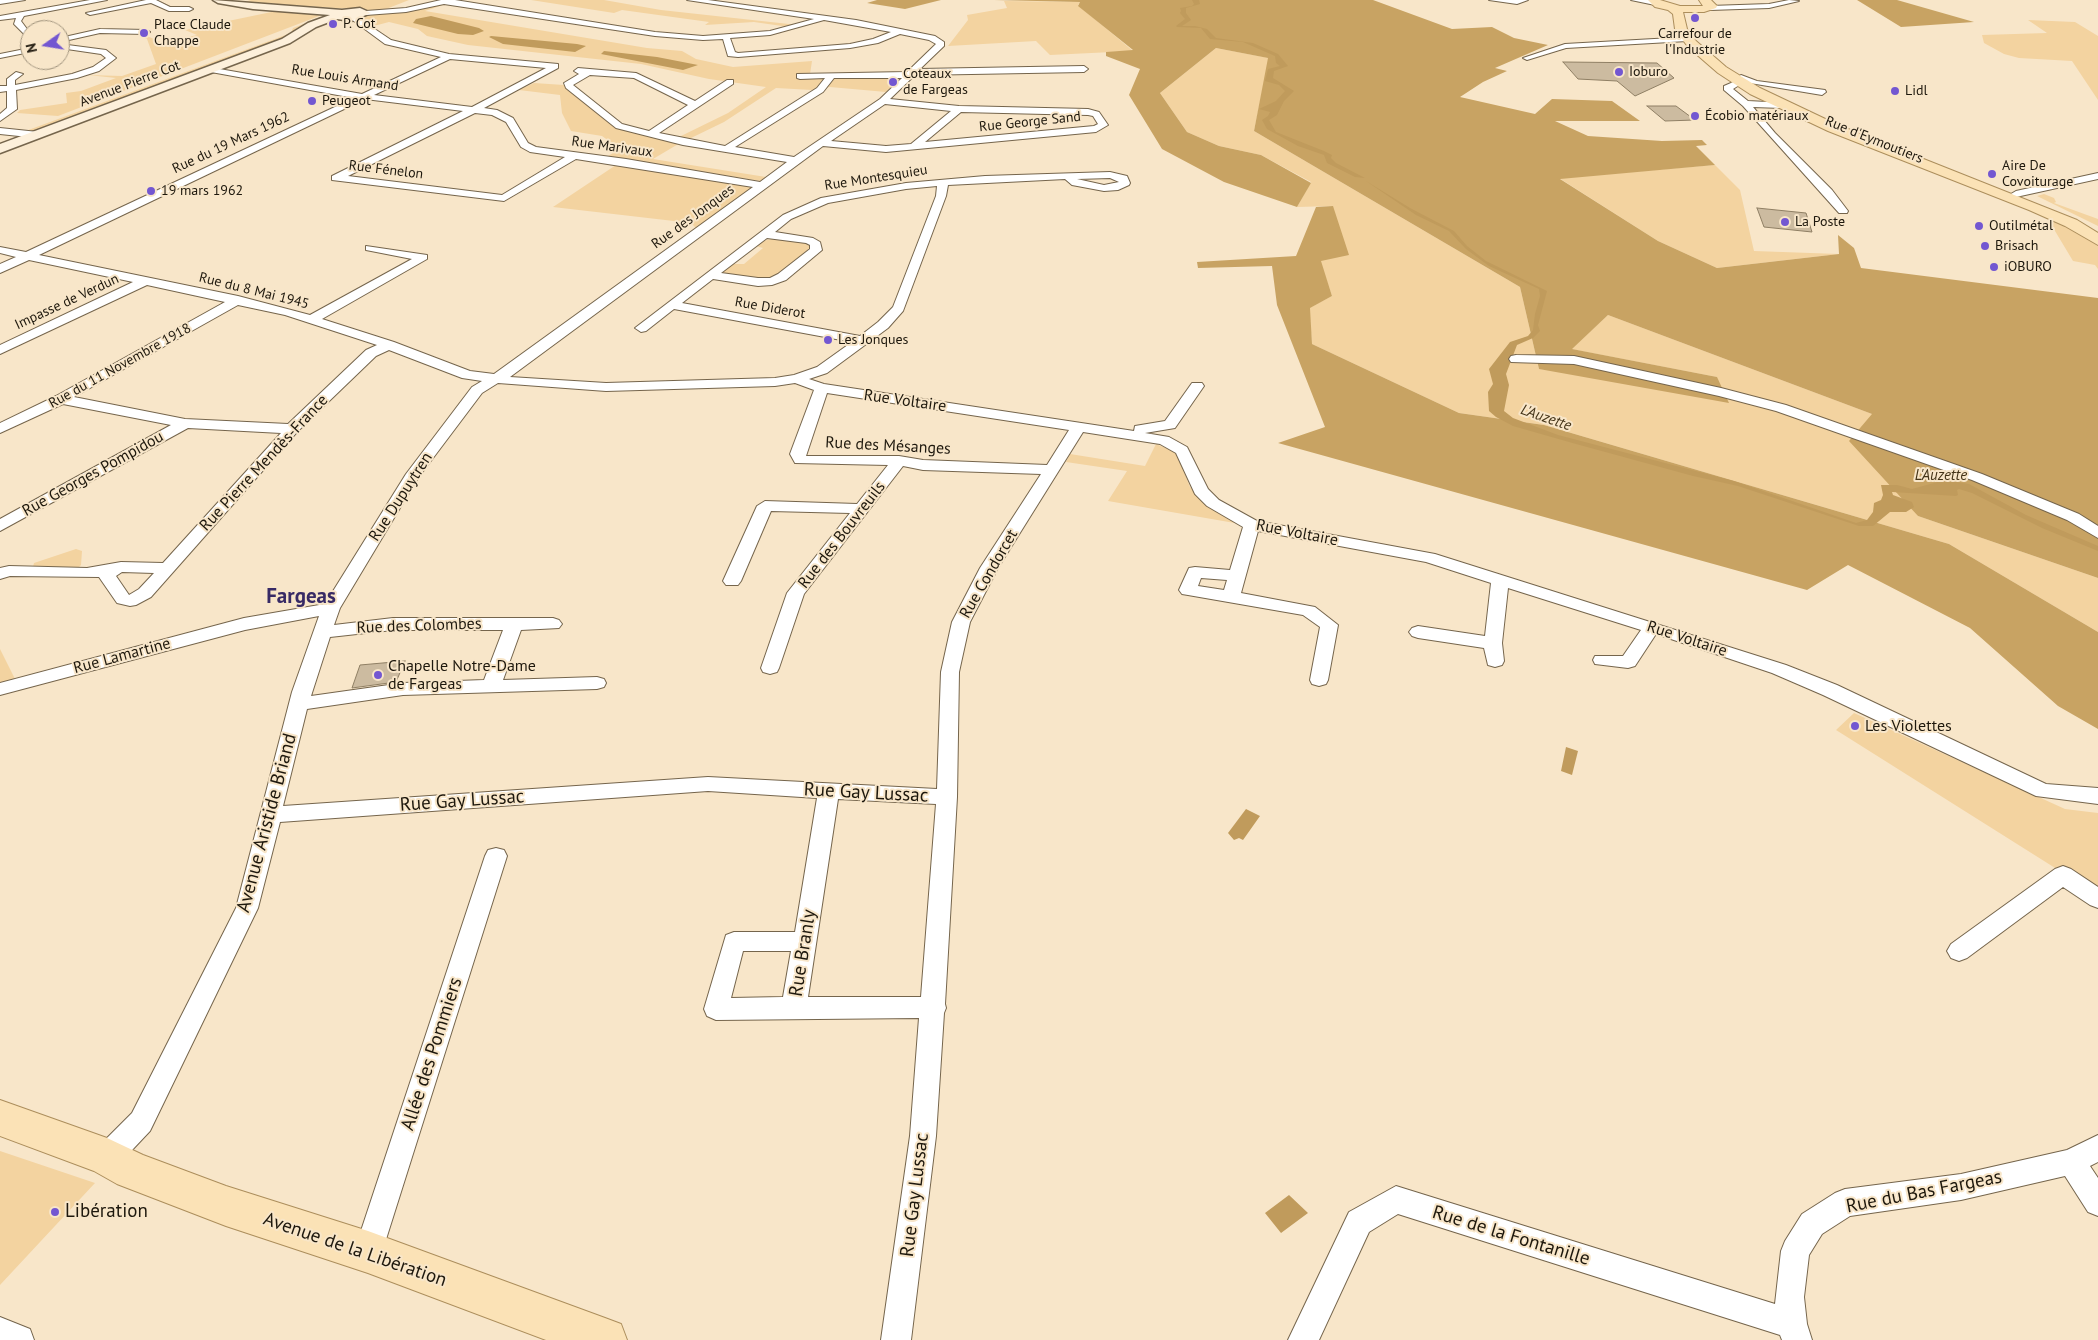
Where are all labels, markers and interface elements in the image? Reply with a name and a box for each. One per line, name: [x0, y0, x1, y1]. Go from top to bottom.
marker: Carrefour de l'Industrie: [1689, 12, 1701, 24]
place label: P. Cot: [343, 16, 375, 32]
place label: Place Claude Chappe: [154, 17, 231, 49]
marker: P. Cot: [327, 18, 339, 30]
north arrow: [20, 20, 70, 70]
place label: Carrefour de l'Industrie: [1658, 26, 1732, 58]
marker: Place Claude Chappe: [138, 27, 150, 39]
text: N: [22, 42, 41, 55]
street label: Avenue Pierre Cot: [77, 57, 183, 111]
street label: Rue Louis Armand: [290, 61, 400, 95]
place label: Ioburo: [1629, 64, 1668, 80]
place label: Coteaux de Fargeas: [903, 66, 968, 98]
marker: Ioburo: [1613, 66, 1625, 78]
marker: Coteaux de Fargeas: [887, 76, 899, 88]
place label: Lidl: [1905, 83, 1928, 99]
marker: Lidl: [1889, 85, 1901, 97]
place label: Peugeot: [322, 93, 371, 109]
marker: Peugeot: [306, 95, 318, 107]
street label: Rue du 19 Mars 1962: [170, 108, 292, 178]
street label: Rue George Sand: [978, 108, 1082, 136]
place label: Écobio matériaux: [1705, 108, 1809, 124]
marker: Écobio matériaux: [1689, 110, 1701, 122]
street label: Rue d'Eymoutiers: [1823, 113, 1925, 167]
street label: Rue Marivaux: [570, 133, 654, 161]
street label: Rue Fénelon: [348, 157, 424, 183]
place label: Aire De Covoiturage: [2002, 158, 2073, 190]
street label: Rue Montesquieu: [823, 162, 929, 194]
marker: Aire De Covoiturage: [1986, 168, 1998, 180]
street label: Rue des Jonques: [648, 181, 738, 253]
place label: 19 mars 1962: [161, 183, 243, 199]
marker: 19 mars 1962: [145, 185, 157, 197]
place label: La Poste: [1795, 214, 1845, 230]
marker: La Poste: [1779, 216, 1791, 228]
place label: Outilmétal: [1989, 218, 2053, 234]
marker: Outilmétal: [1973, 220, 1985, 232]
place label: Brisach: [1995, 238, 2038, 254]
marker: Brisach: [1979, 240, 1991, 252]
place label: iOBURO: [2004, 259, 2052, 275]
marker: iOBURO: [1988, 261, 2000, 273]
street label: Rue du 8 Mai 1945: [197, 269, 311, 313]
street label: Impasse de Verdun: [12, 271, 122, 333]
street label: Rue Diderot: [734, 294, 806, 322]
street label: Rue du 11 Novembre 1918: [46, 320, 194, 412]
place label: Les Jonques: [838, 332, 908, 348]
marker: Les Jonques: [822, 334, 834, 346]
street label: Rue Voltaire: [863, 386, 947, 416]
street label: Rue Pierre Mendès-France: [196, 391, 332, 535]
water label: L'Auzette: [1518, 401, 1574, 435]
street label: Rue Georges Pompidou: [19, 427, 167, 521]
street label: Rue des Mésanges: [825, 433, 951, 459]
street label: Rue Dupuytren: [365, 449, 437, 545]
water label: L'Auzette: [1915, 467, 1967, 485]
street label: Rue des Bouvreuils: [794, 478, 890, 592]
street label: Rue Voltaire: [1254, 516, 1340, 550]
street label: Rue Condorcet: [956, 526, 1022, 622]
district label: Fargeas: [266, 584, 336, 610]
street label: Rue des Colombes: [356, 614, 482, 638]
street label: Rue Voltaire: [1645, 617, 1729, 661]
street label: Rue Lamartine: [71, 634, 173, 678]
place label: Chapelle Notre-Dame de Fargeas: [388, 656, 536, 694]
marker: Chapelle Notre-Dame de Fargeas: [372, 669, 384, 681]
place label: Les Violettes: [1865, 716, 1952, 736]
marker: Les Violettes: [1849, 720, 1861, 732]
street label: Avenue Aristide Briand: [232, 731, 302, 915]
street label: Rue Gay Lussac: [803, 778, 929, 808]
street label: Rue Gay Lussac: [399, 785, 525, 817]
street label: Rue Branly: [785, 908, 821, 998]
street label: Allée des Pommiers: [397, 975, 467, 1133]
street label: Rue Gay Lussac: [896, 1132, 934, 1258]
street label: Rue du Bas Fargeas: [1844, 1166, 2004, 1218]
place label: Libération: [65, 1201, 148, 1223]
street label: Rue de la Fontanille: [1429, 1201, 1593, 1271]
marker: Libération: [49, 1206, 61, 1218]
street label: Avenue de la Libération: [260, 1208, 450, 1292]

